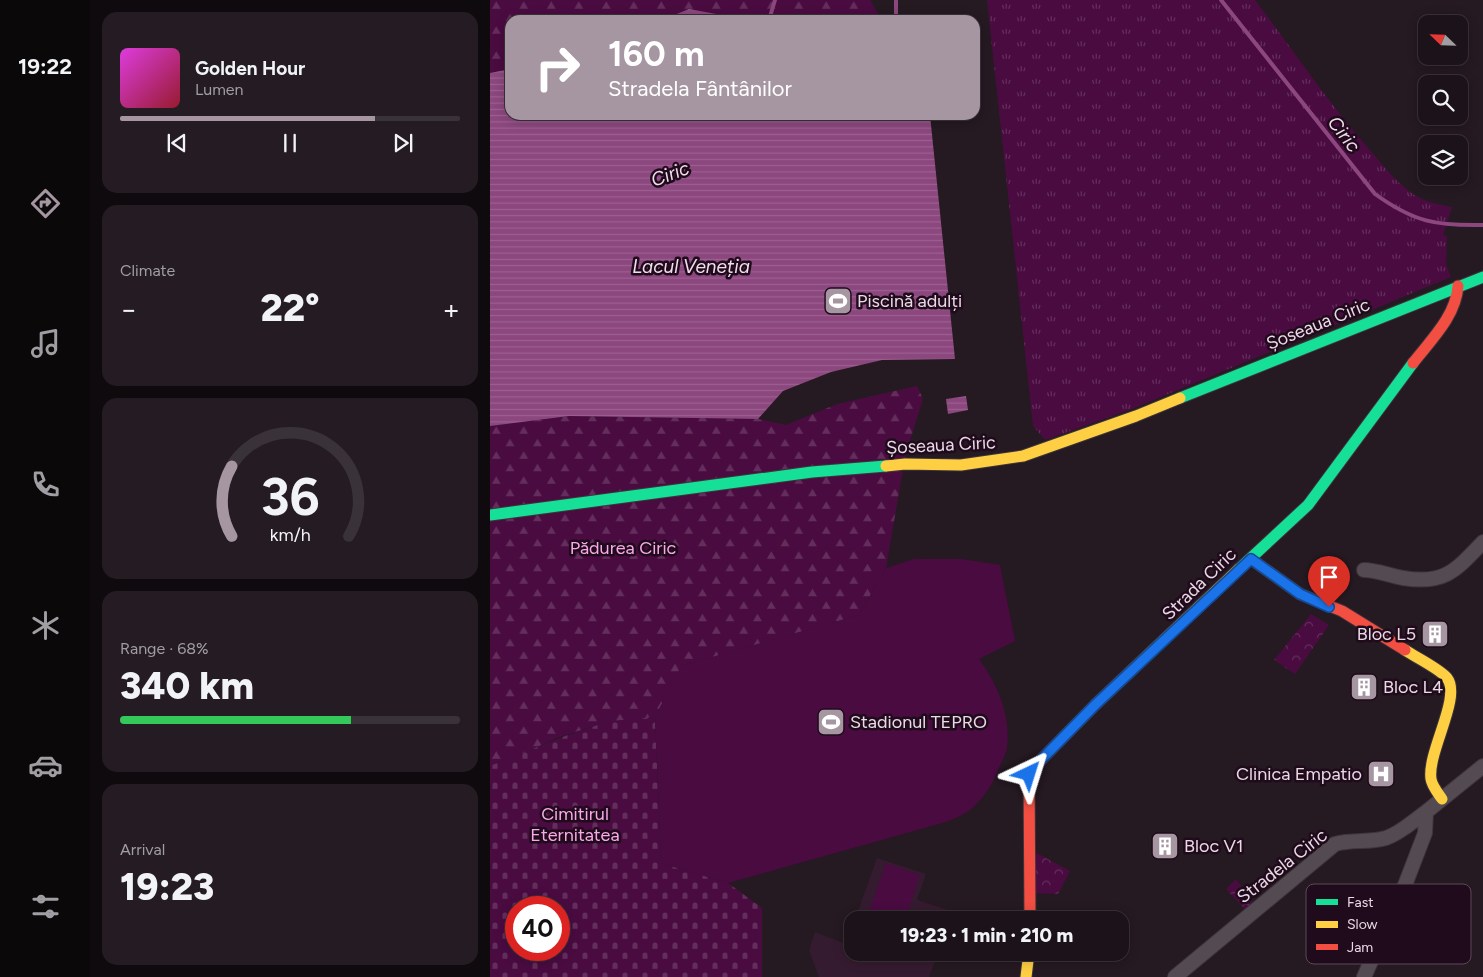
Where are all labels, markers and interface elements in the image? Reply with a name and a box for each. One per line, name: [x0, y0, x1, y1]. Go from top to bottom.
north arrow: [1418, 15, 1468, 65]
map controls: [1418, 15, 1468, 185]
text: 160 m: [608, 33, 705, 75]
icon: right: [525, 35, 590, 100]
text: 19:22: [18, 53, 72, 80]
text: Golden Hour: [195, 57, 305, 80]
text: Stradela Fântânilor: [608, 75, 792, 102]
button: search: [1418, 75, 1468, 125]
text: Lumen: [195, 80, 244, 99]
water label: Ciric: [1323, 111, 1366, 157]
icon: previous: [163, 129, 191, 157]
icon: pause: [276, 129, 304, 157]
icon: next: [389, 129, 417, 157]
button: layers: [1418, 135, 1468, 185]
water label: Ciric: [648, 156, 693, 192]
icon: directions: [28, 186, 63, 221]
water label: Lacul Veneția: [632, 255, 750, 278]
text: Climate: [120, 261, 175, 280]
text: 22°: [260, 285, 320, 331]
sports icon: Piscină adulți: [823, 286, 853, 316]
place label: Piscină adulți: [857, 290, 962, 312]
text: −: [120, 292, 137, 326]
text: +: [443, 292, 460, 326]
street label: Șoseaua Ciric: [1263, 293, 1373, 355]
icon: music: [28, 326, 63, 361]
street label: Șoseaua Ciric: [886, 431, 997, 459]
text: 36: [260, 466, 320, 528]
icon: phone: [28, 467, 63, 502]
text: km/h: [270, 524, 310, 545]
park label: Pădurea Ciric: [570, 537, 677, 559]
street label: Strada Ciric: [1157, 543, 1241, 625]
pin: [1308, 556, 1350, 607]
icon: arrive: [1315, 563, 1343, 591]
icon: climate: [28, 608, 63, 643]
building icon: Bloc L5: [1420, 619, 1450, 649]
place label: Bloc L5: [1357, 623, 1416, 645]
text: Range · 68%: [120, 639, 209, 658]
text: 340 km: [120, 663, 254, 709]
building icon: Bloc L4: [1349, 672, 1379, 702]
place label: Bloc L4: [1383, 676, 1443, 698]
sports icon: Stadionul TEPRO: [816, 707, 846, 737]
place label: Stadionul TEPRO: [850, 711, 987, 733]
position arrow: [1002, 747, 1054, 799]
icon: car: [28, 748, 63, 783]
hospital icon: Clinica Empatio: [1366, 759, 1396, 789]
place label: Clinica Empatio: [1236, 763, 1362, 785]
park label: Cimitirul Eternitatea: [530, 803, 620, 846]
street label: Stradela Ciric: [1233, 824, 1332, 908]
building icon: Bloc V1: [1150, 831, 1180, 861]
place label: Bloc V1: [1184, 835, 1244, 857]
text: Arrival: [120, 840, 165, 859]
text: 19:23: [120, 864, 214, 910]
legend: [1306, 884, 1471, 964]
icon: filters: [28, 889, 63, 924]
text: Fast: [1347, 894, 1373, 911]
speed limit sign: 40: [505, 896, 570, 961]
text: Slow: [1347, 916, 1378, 933]
text: 19:23 · 1 min · 210 m: [900, 924, 1073, 947]
text: Jam: [1347, 939, 1373, 956]

